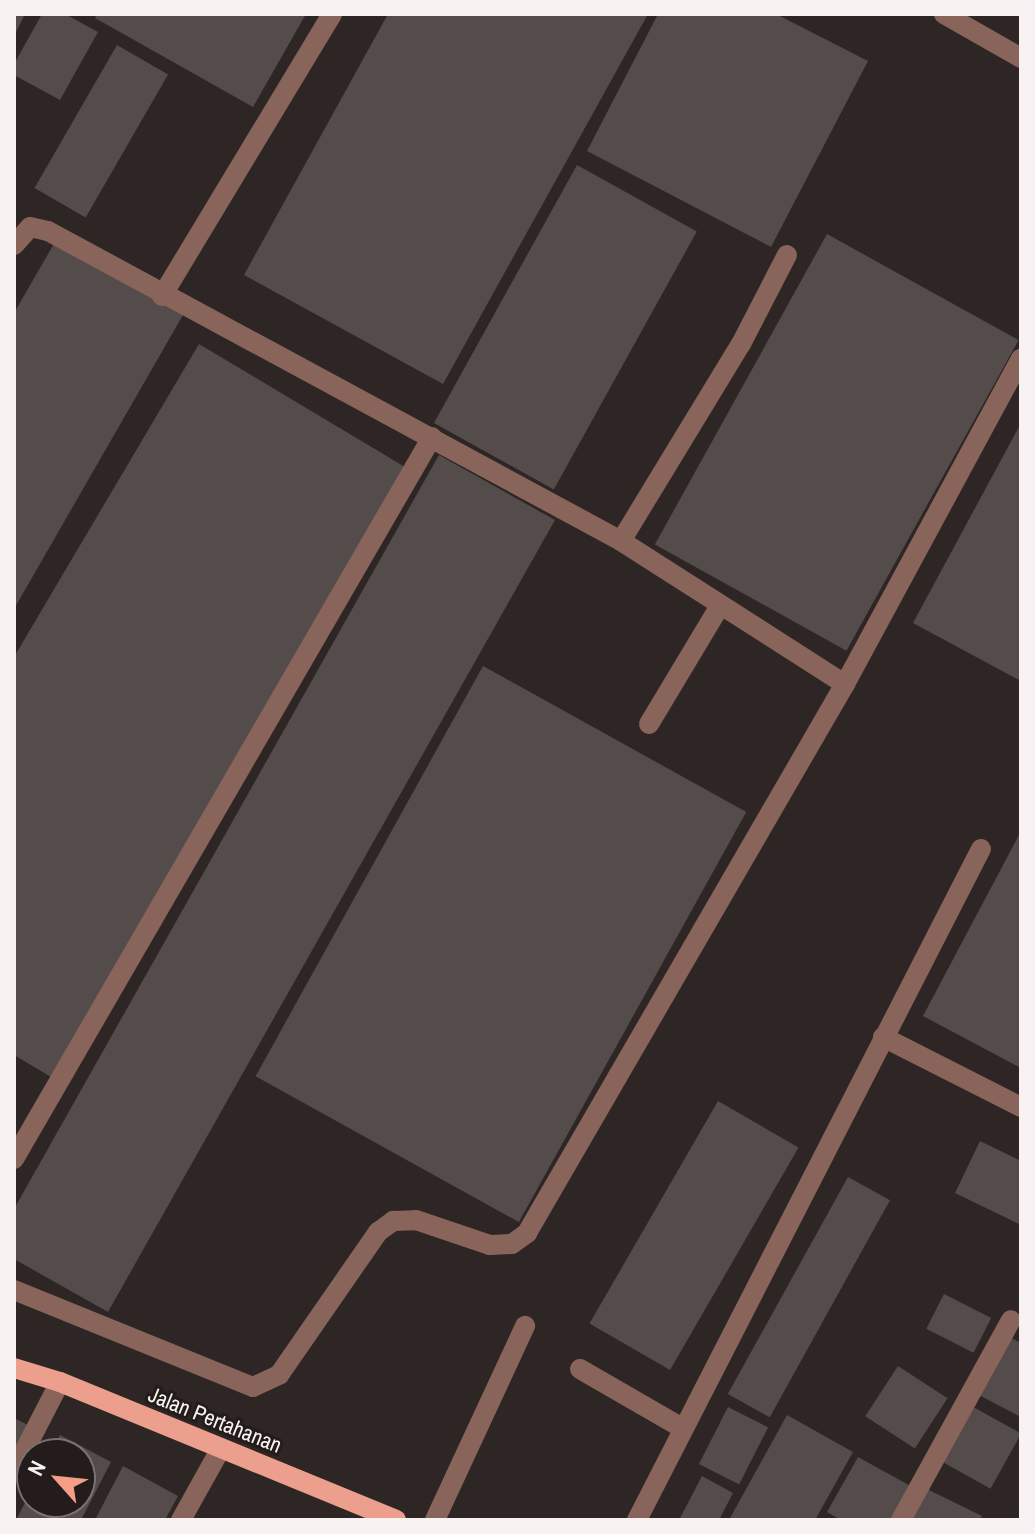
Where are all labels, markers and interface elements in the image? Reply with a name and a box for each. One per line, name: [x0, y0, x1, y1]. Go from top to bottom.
street label: Jalan Pertahanan: [144, 1381, 286, 1459]
north arrow: [16, 1438, 96, 1518]
text: N: [20, 1455, 53, 1481]

